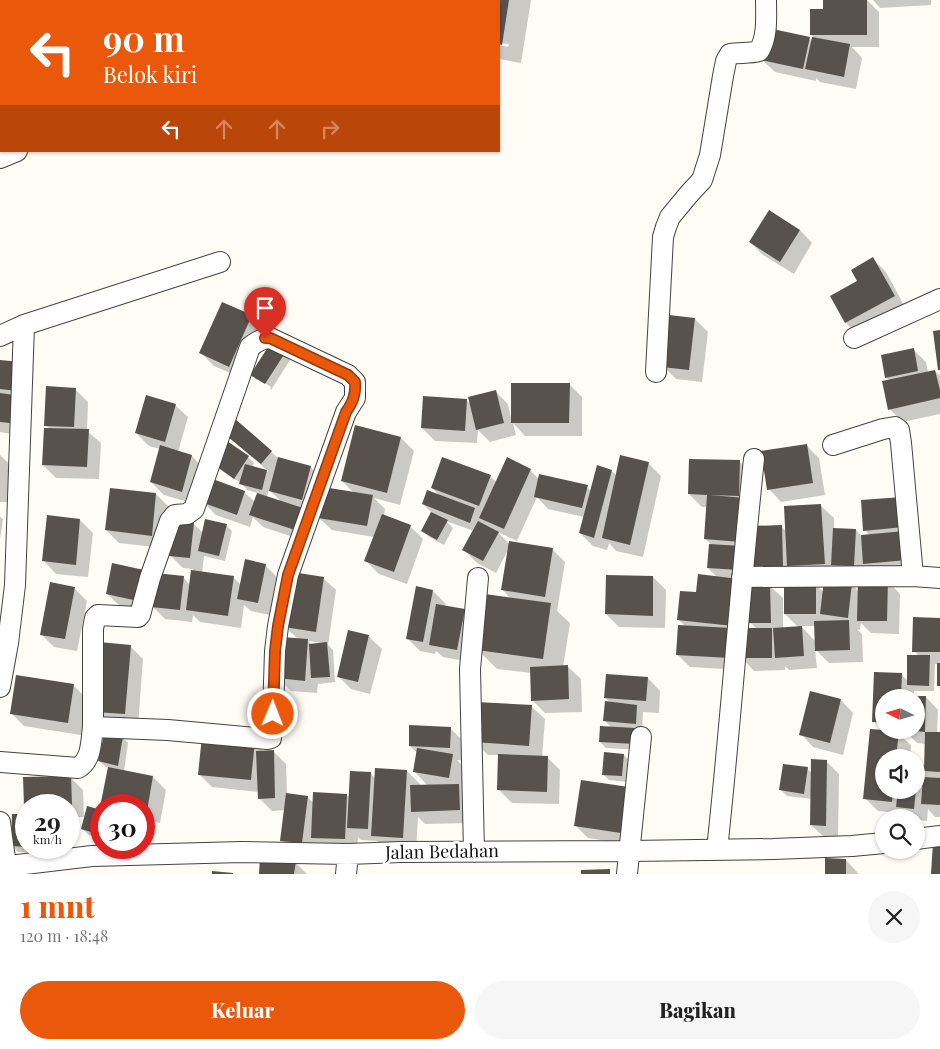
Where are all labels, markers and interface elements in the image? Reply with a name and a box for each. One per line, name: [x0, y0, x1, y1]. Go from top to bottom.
text: 90 m: [103, 14, 185, 61]
icon: left: [20, 20, 85, 85]
text: Belok kiri: [103, 59, 197, 89]
icon: left: [157, 115, 185, 143]
icon: ahead: [210, 115, 238, 143]
icon: ahead: [263, 115, 291, 143]
icon: right: [316, 115, 344, 143]
pin: [244, 287, 286, 338]
icon: arrive: [251, 294, 279, 322]
position arrow: [246, 687, 298, 739]
north arrow: [875, 689, 925, 739]
map controls: [875, 689, 925, 859]
button: sound: [875, 749, 925, 799]
speed limit sign: 30: [90, 794, 155, 859]
text: 29: [34, 804, 61, 837]
button: search: [875, 809, 925, 859]
text: km/h: [33, 831, 62, 847]
street label: Jalan Bedahan: [384, 838, 499, 864]
text: 1 mnt: [20, 886, 95, 926]
button: close: [868, 891, 920, 943]
text: 120 m · 18:48: [20, 925, 108, 946]
button: Keluar: [20, 981, 465, 1039]
button: Bagikan: [475, 981, 920, 1039]

